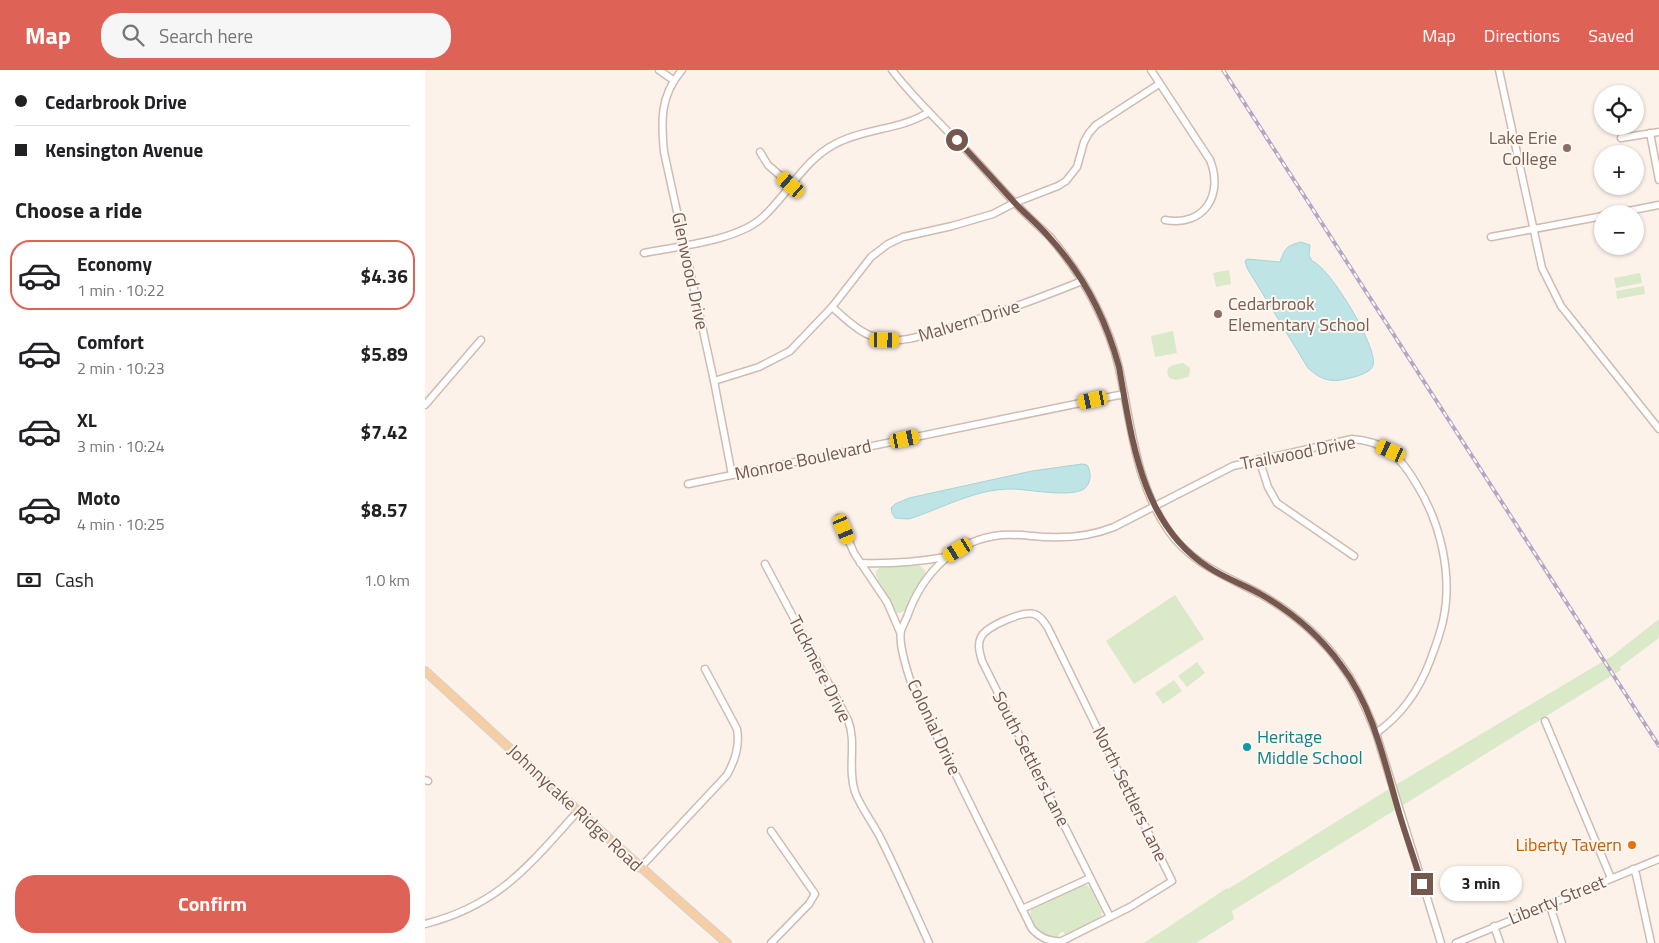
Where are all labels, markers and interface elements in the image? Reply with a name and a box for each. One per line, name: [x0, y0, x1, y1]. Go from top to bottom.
search box: [101, 13, 451, 58]
text: Map: [25, 17, 71, 53]
icon: search: [119, 21, 147, 49]
text: Search here: [159, 21, 253, 50]
text: Map: [1422, 22, 1456, 49]
text: Directions: [1484, 22, 1560, 49]
text: Saved: [1588, 22, 1634, 49]
map controls: [1594, 85, 1644, 255]
button: locate: [1594, 85, 1644, 135]
text: Cedarbrook Drive: [45, 87, 187, 116]
place label: Lake Erie College: [1489, 124, 1557, 172]
route start: [946, 129, 968, 151]
text: Kensington Avenue: [45, 135, 203, 164]
marker: Lake Erie College: [1561, 142, 1573, 154]
button: +: [1594, 145, 1644, 195]
car: [774, 169, 807, 201]
text: Choose a ride: [15, 193, 142, 227]
button: −: [1594, 205, 1644, 255]
street label: Glenwood Drive: [665, 210, 716, 332]
text: Economy: [77, 249, 152, 278]
icon: car: [17, 253, 62, 298]
text: $4.36: [361, 261, 408, 290]
text: 1 min · 10:22: [77, 278, 165, 302]
place label: Cedarbrook Elementary School: [1228, 290, 1370, 338]
street label: Malvern Drive: [915, 292, 1023, 349]
marker: Cedarbrook Elementary School: [1212, 308, 1224, 320]
text: Comfort: [77, 327, 144, 356]
icon: car: [17, 331, 62, 376]
car: [869, 332, 900, 348]
text: $5.89: [361, 339, 408, 368]
text: 2 min · 10:23: [77, 356, 165, 380]
car: [1076, 390, 1109, 410]
text: XL: [77, 405, 97, 434]
icon: car: [17, 409, 62, 454]
text: $7.42: [361, 417, 408, 446]
street label: Trailwood Drive: [1238, 428, 1358, 477]
car: [888, 429, 921, 449]
street label: Monroe Boulevard: [732, 432, 874, 487]
text: 3 min · 10:24: [77, 434, 165, 458]
car: [1374, 438, 1407, 464]
text: Moto: [77, 483, 120, 512]
icon: car: [17, 487, 62, 532]
text: $8.57: [361, 495, 408, 524]
text: 4 min · 10:25: [77, 512, 165, 536]
car: [831, 512, 856, 546]
car: [941, 536, 974, 564]
text: Cash: [55, 565, 94, 594]
icon: cash: [15, 566, 43, 594]
text: 1.0 km: [364, 568, 410, 592]
street label: Tuckmere Drive: [782, 611, 859, 727]
street label: Colonial Drive: [900, 674, 968, 779]
street label: South Settlers Lane: [986, 687, 1077, 831]
street label: North Settlers Lane: [1086, 722, 1175, 866]
place label: Heritage Middle School: [1257, 723, 1363, 771]
street label: Johnnycake Ridge Road: [502, 738, 649, 878]
marker: Heritage Middle School: [1241, 741, 1253, 753]
place label: Liberty Tavern: [1515, 831, 1622, 858]
marker: Liberty Tavern: [1626, 839, 1638, 851]
callout: 3 min: [1439, 866, 1522, 902]
street label: Liberty Street: [1504, 868, 1610, 931]
text: 3 min: [1462, 871, 1500, 895]
route end: [1411, 873, 1433, 895]
button: Confirm: [15, 875, 410, 933]

